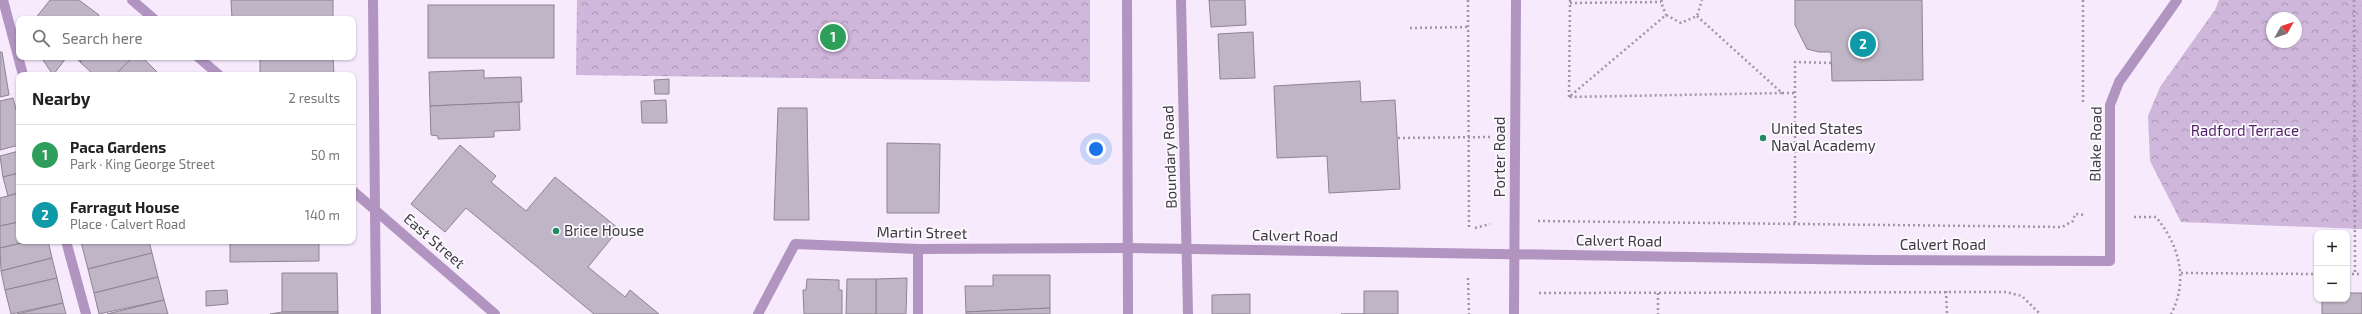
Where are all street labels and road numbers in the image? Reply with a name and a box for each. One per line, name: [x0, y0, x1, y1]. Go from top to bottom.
street label: Boundary Road: [1158, 105, 1180, 209]
street label: Blake Road: [2085, 106, 2105, 182]
street label: Porter Road: [1490, 117, 1508, 197]
street label: East Street: [400, 209, 469, 272]
street label: Martin Street: [877, 222, 968, 242]
street label: Calvert Road: [1252, 225, 1338, 245]
street label: Calvert Road: [1576, 230, 1662, 250]
street label: Calvert Road: [1900, 235, 1986, 253]

